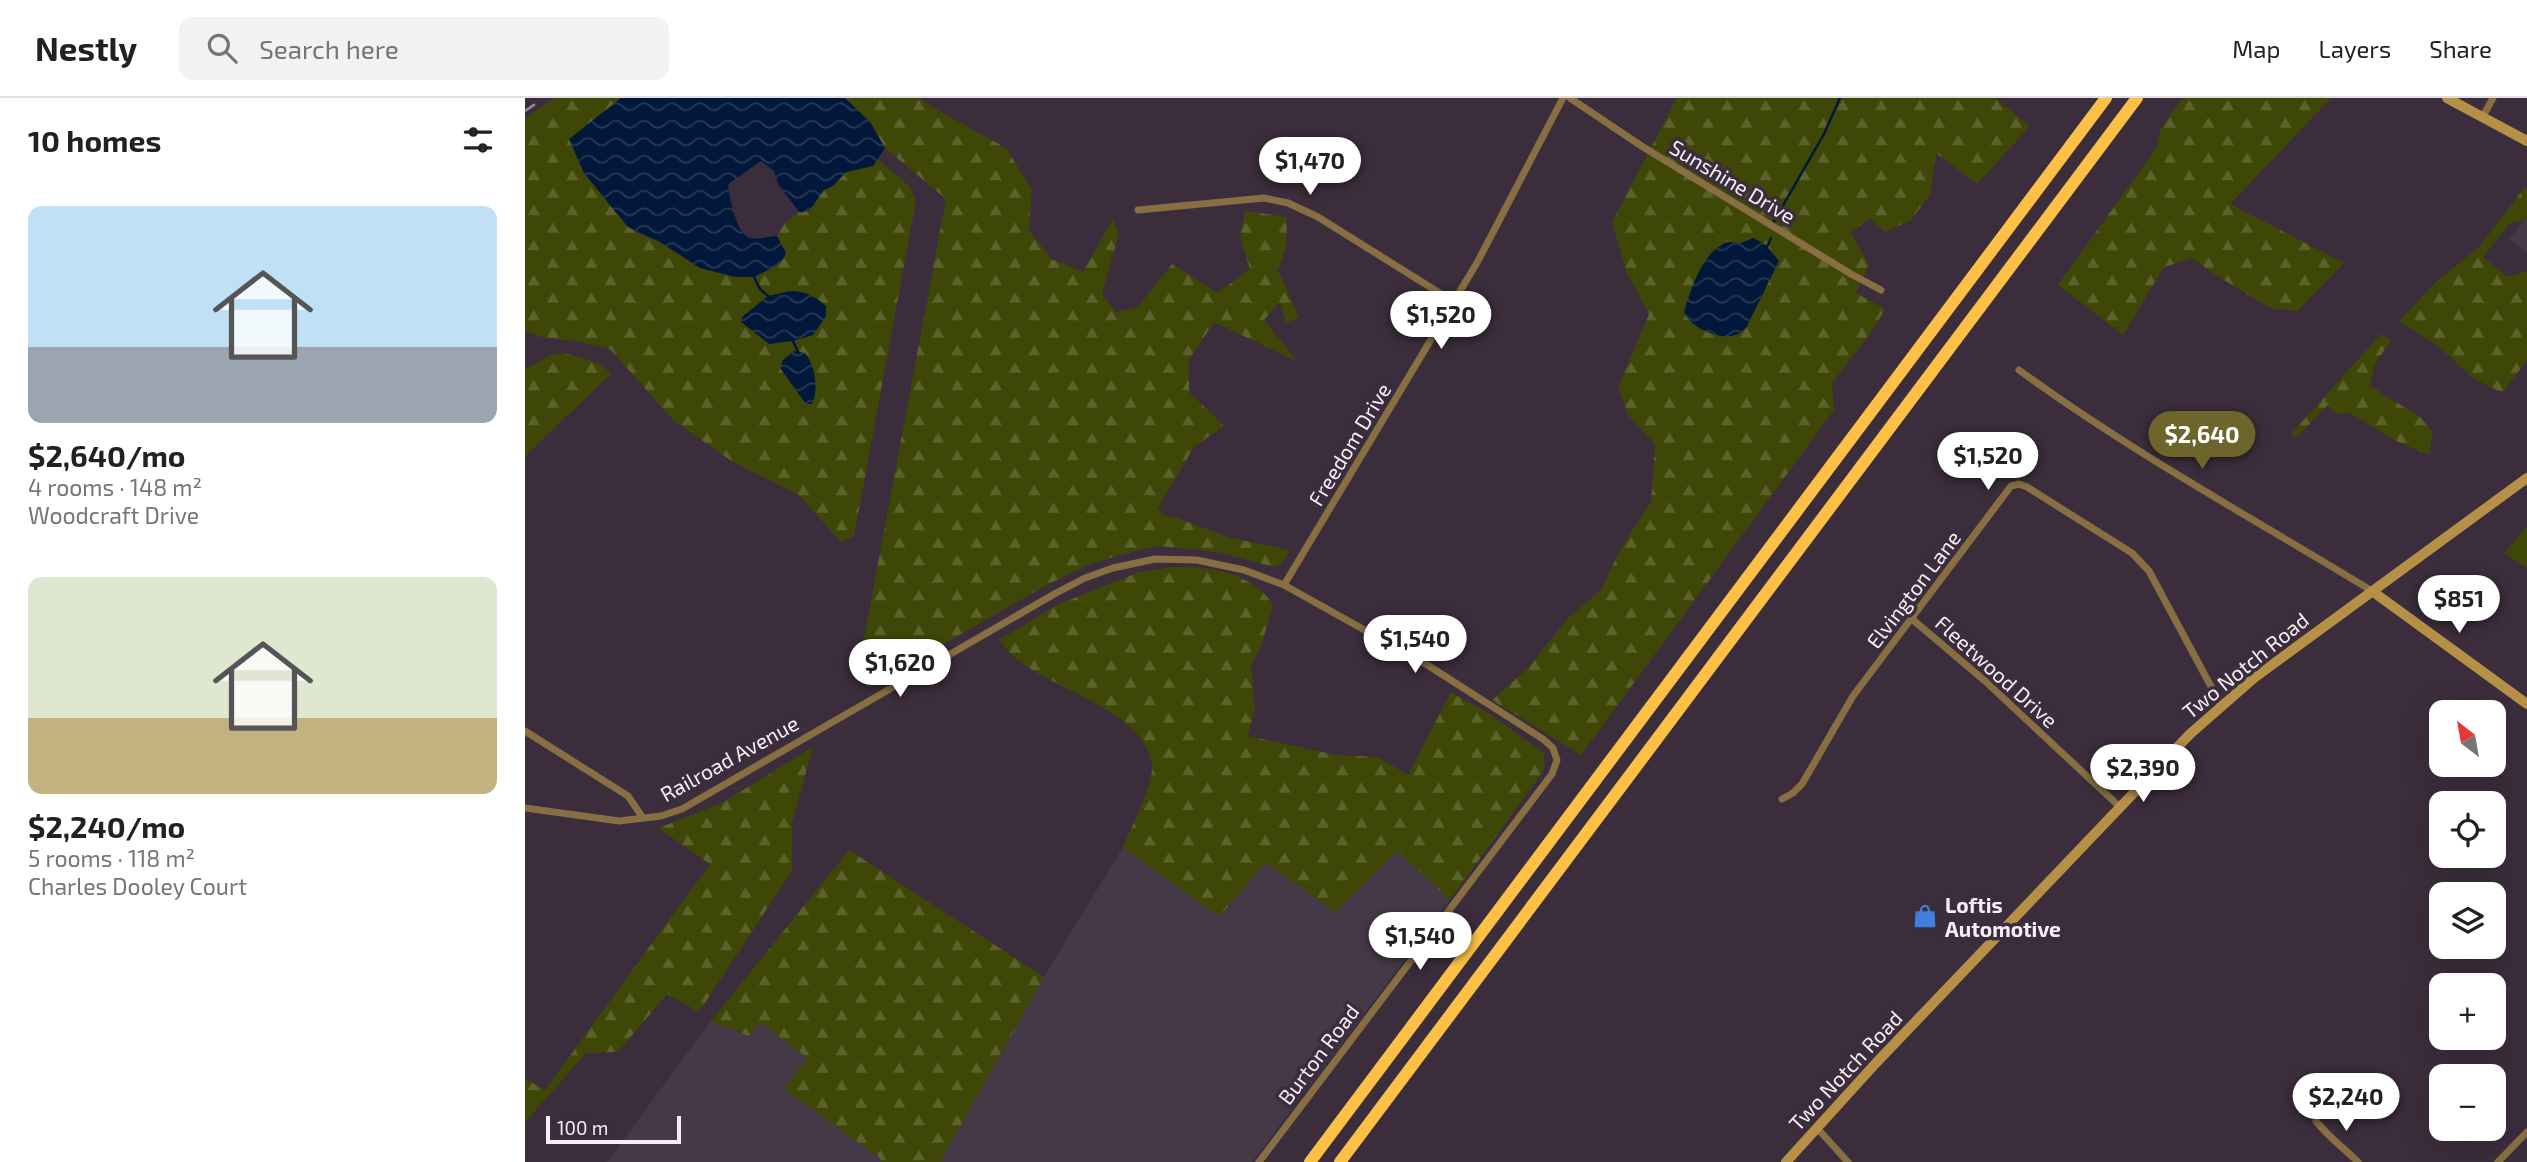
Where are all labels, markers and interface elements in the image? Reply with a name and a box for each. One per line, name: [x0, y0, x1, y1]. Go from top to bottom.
search box: [179, 17, 669, 80]
text: Nestly: [35, 28, 137, 68]
icon: search: [203, 29, 241, 67]
text: Search here: [259, 33, 399, 64]
text: Map: [2232, 34, 2280, 63]
text: Layers: [2318, 34, 2391, 63]
text: Share: [2429, 34, 2492, 63]
icon: filters: [459, 121, 497, 159]
text: 10 homes: [28, 122, 161, 158]
street label: Sunshine Drive: [1666, 134, 1800, 228]
pin: $1,470: [1253, 138, 1367, 197]
text: $1,470: [1275, 146, 1345, 174]
icon: home: [200, 252, 326, 378]
pin: $1,520: [1384, 292, 1498, 351]
text: $1,520: [1406, 300, 1476, 328]
street label: Freedom Drive: [1303, 378, 1395, 510]
pin: $2,640: [2145, 412, 2259, 471]
text: $2,640: [2164, 420, 2240, 448]
pin: $1,520: [1931, 432, 2045, 492]
text: $2,640/mo: [28, 437, 186, 473]
text: $1,520: [1953, 441, 2023, 469]
text: 4 rooms · 148 m²: [28, 473, 202, 501]
text: Woodcraft Drive: [28, 501, 199, 529]
street label: Elvington Lane: [1861, 525, 1965, 653]
pin: $851: [2418, 575, 2500, 635]
text: $851: [2434, 584, 2484, 612]
street label: Two Notch Road: [2177, 607, 2313, 723]
street label: Fleetwood Drive: [1931, 610, 2063, 732]
pin: $1,540: [1358, 616, 1472, 675]
icon: home: [200, 623, 326, 749]
text: $1,540: [1380, 624, 1450, 652]
pin: $1,620: [843, 640, 957, 699]
text: $1,620: [865, 648, 935, 676]
north arrow: [2429, 700, 2506, 777]
map controls: [2429, 700, 2506, 1141]
street label: Railroad Avenue: [656, 710, 802, 806]
pin: $2,390: [2086, 744, 2200, 804]
text: $2,390: [2106, 753, 2180, 781]
button: locate: [2429, 791, 2506, 868]
text: $2,240/mo: [28, 808, 185, 844]
text: 5 rooms · 118 m²: [28, 844, 195, 872]
text: Charles Dooley Court: [28, 872, 247, 900]
button: layers: [2429, 882, 2506, 959]
place label: Loftis Automotive: [1945, 892, 2061, 941]
shop icon: Loftis Automotive: [1911, 902, 1939, 930]
pin: $1,540: [1363, 912, 1477, 972]
text: $1,540: [1385, 921, 1455, 949]
button: +: [2429, 973, 2506, 1050]
street label: Burton Road: [1272, 999, 1364, 1109]
street label: Two Notch Road: [1783, 1005, 1907, 1135]
button: −: [2429, 1064, 2506, 1141]
pin: $2,240: [2289, 1074, 2403, 1133]
text: $2,240: [2309, 1082, 2383, 1110]
scale bar: [546, 1113, 681, 1145]
text: 100 m: [557, 1116, 608, 1139]

